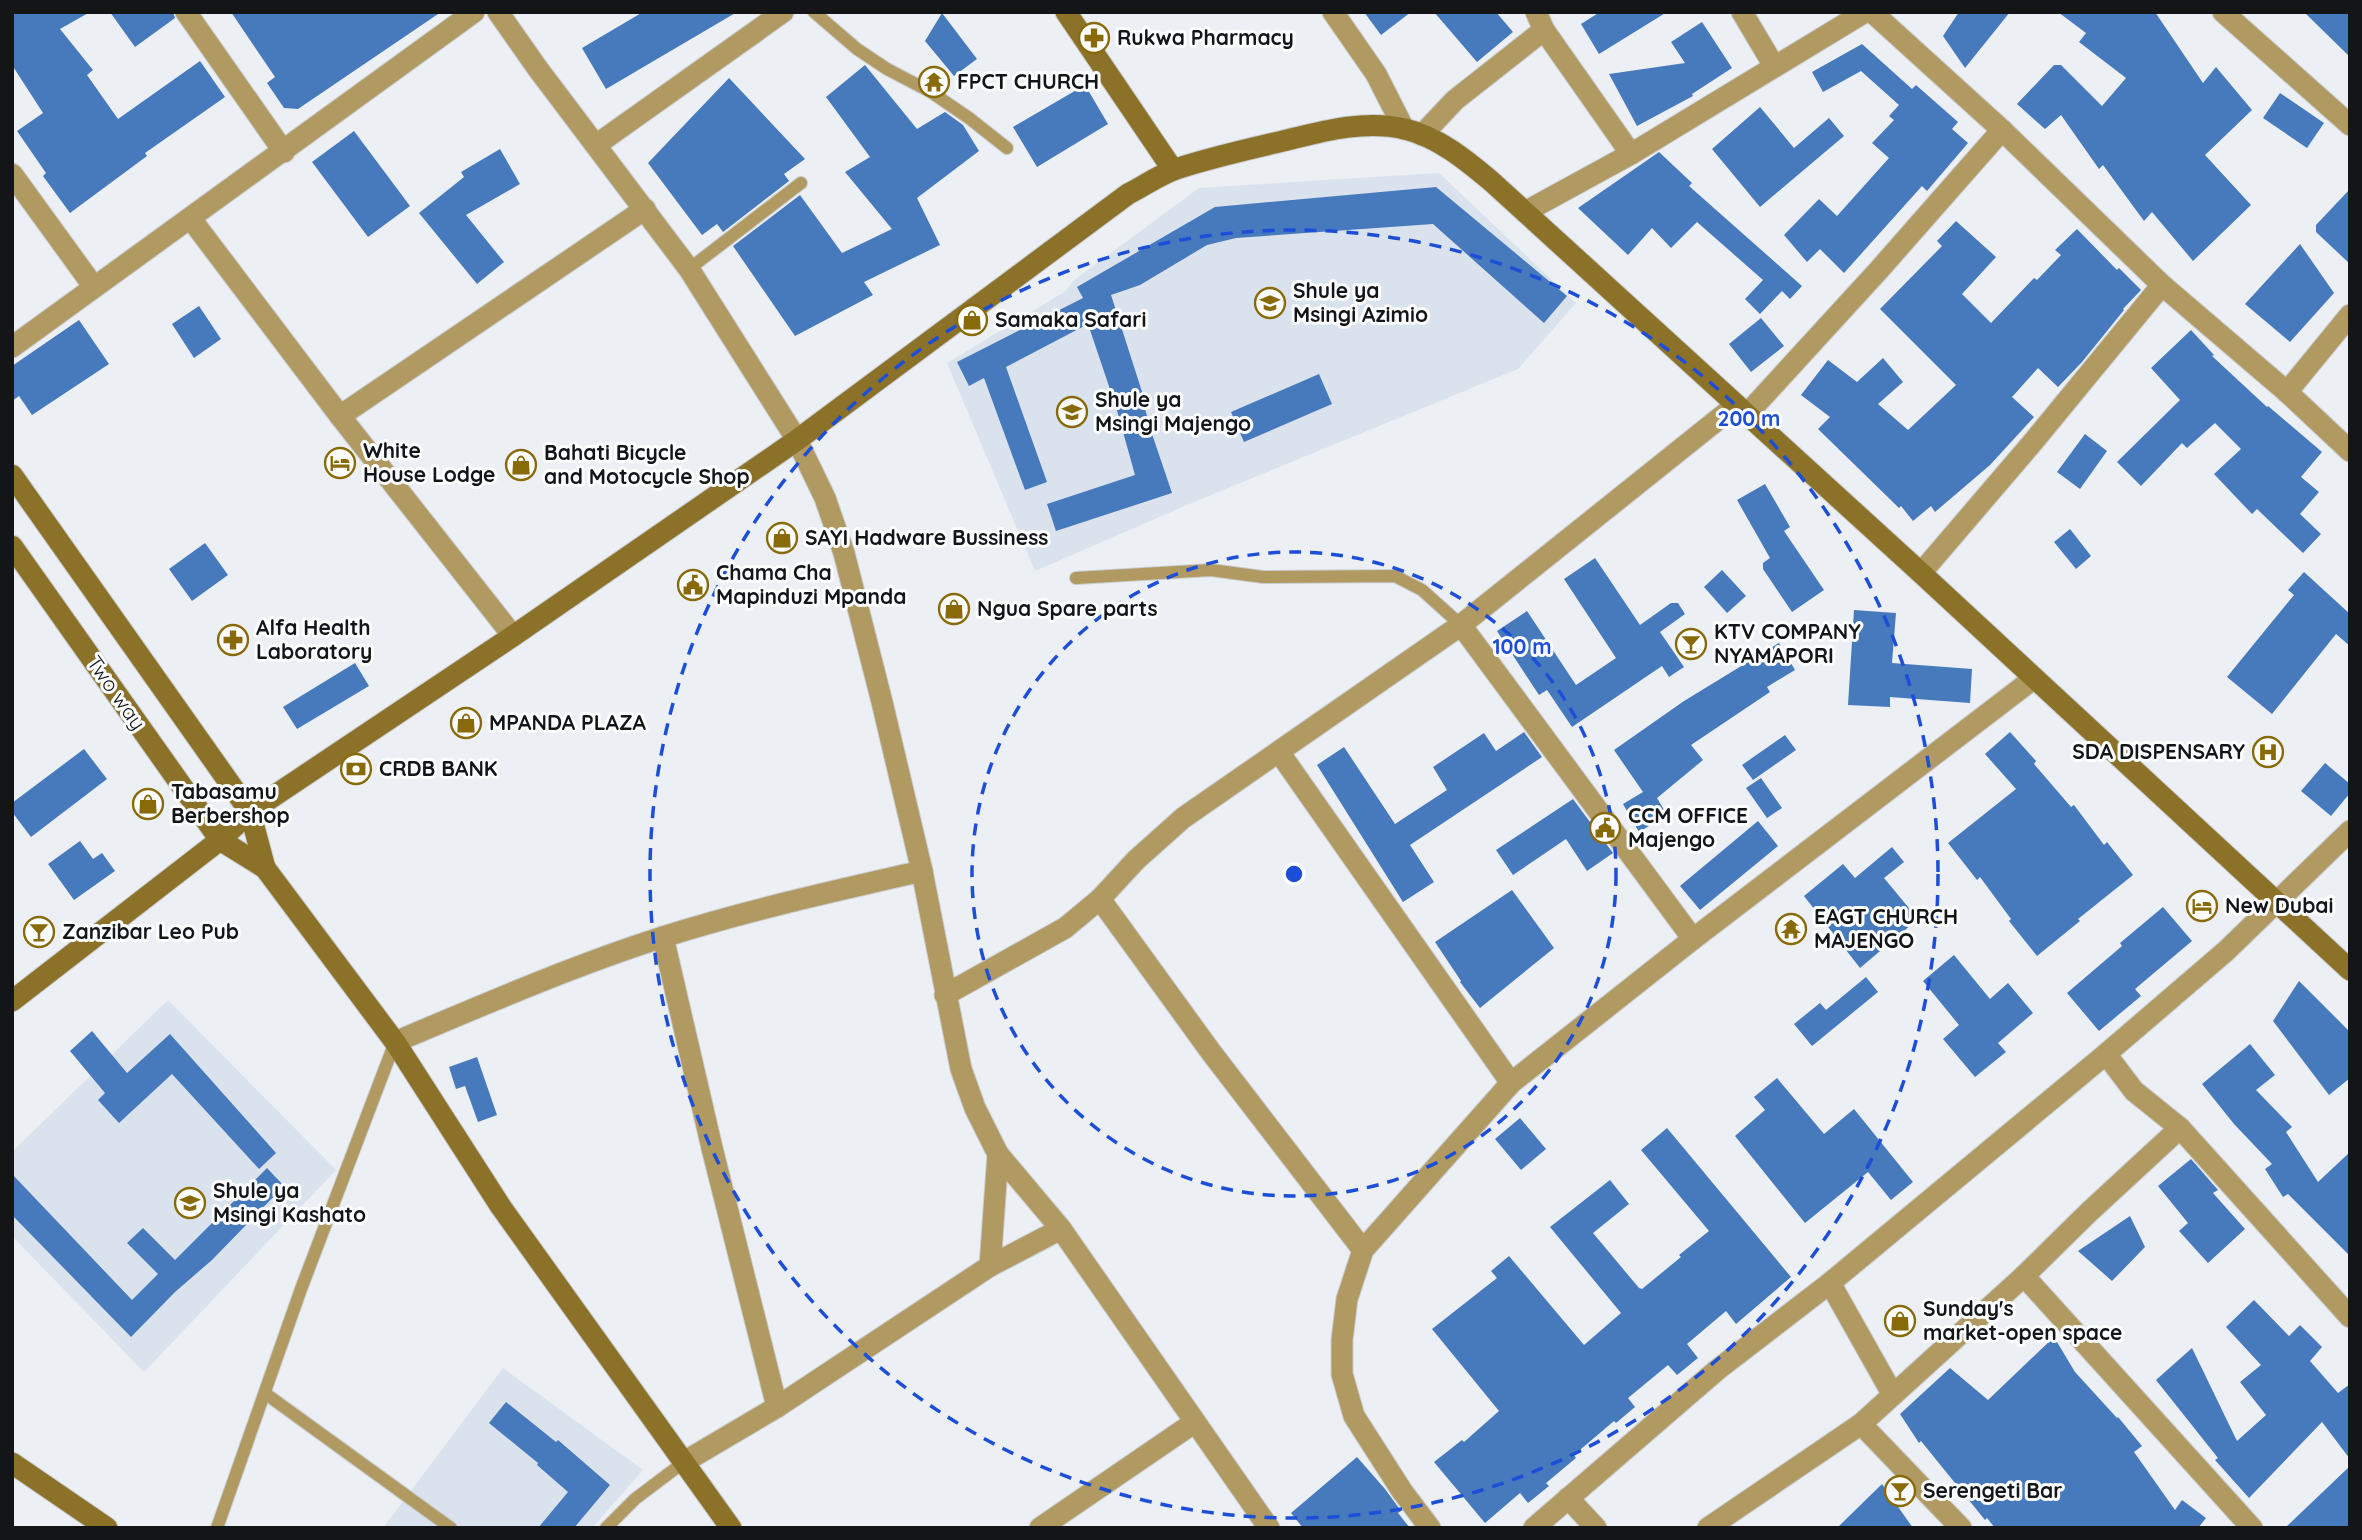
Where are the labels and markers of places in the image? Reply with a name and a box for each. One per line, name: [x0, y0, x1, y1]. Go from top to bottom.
pharmacy icon: Rukwa Pharmacy: [1077, 21, 1111, 55]
place label: Rukwa Pharmacy: [1117, 24, 1294, 50]
temple icon: FPCT CHURCH: [917, 65, 951, 99]
place label: FPCT CHURCH: [957, 68, 1099, 94]
place label: Shule ya Msingi Azimio: [1293, 277, 1428, 327]
school or university icon: Shule ya Msingi Azimio: [1253, 286, 1287, 320]
shop icon: Samaka Safari: [955, 303, 989, 337]
place label: Samaka Safari: [995, 306, 1146, 332]
place label: Shule ya Msingi Majengo: [1095, 386, 1251, 436]
school or university icon: Shule ya Msingi Majengo: [1055, 395, 1089, 429]
place label: White House Lodge: [363, 437, 495, 487]
place label: Bahati Bicycle and Motocycle Shop: [544, 439, 750, 489]
hotel icon: White House Lodge: [323, 446, 357, 480]
shop icon: Bahati Bicycle and Motocycle Shop: [504, 448, 538, 482]
shop icon: SAYI Hadware Bussiness: [765, 521, 799, 555]
place label: SAYI Hadware Bussiness: [805, 524, 1048, 550]
place label: Chama Cha Mapinduzi Mpanda: [716, 559, 906, 609]
public building icon: Chama Cha Mapinduzi Mpanda: [676, 568, 710, 602]
shop icon: Ngua Spare parts: [937, 592, 971, 626]
place label: Ngua Spare parts: [977, 595, 1158, 621]
place label: Alfa Health Laboratory: [256, 614, 372, 664]
place label: KTV COMPANY NYAMAPORI: [1714, 618, 1861, 668]
pharmacy icon: Alfa Health Laboratory: [216, 623, 250, 657]
bar icon: KTV COMPANY NYAMAPORI: [1674, 627, 1708, 661]
shop icon: MPANDA PLAZA: [449, 706, 483, 740]
place label: MPANDA PLAZA: [489, 709, 647, 735]
hospital icon: SDA DISPENSARY: [2251, 735, 2285, 769]
place label: SDA DISPENSARY: [2072, 738, 2245, 764]
bank icon: CRDB BANK: [339, 752, 373, 786]
place label: CRDB BANK: [379, 755, 498, 781]
place label: Tabasamu Berbershop: [171, 778, 290, 828]
shop icon: Tabasamu Berbershop: [131, 787, 165, 821]
place label: CCM OFFICE Majengo: [1628, 802, 1748, 852]
public building icon: CCM OFFICE Majengo: [1588, 811, 1622, 845]
centre of rings: [1282, 862, 1306, 886]
hotel icon: New Dubai: [2185, 889, 2219, 923]
place label: New Dubai: [2225, 892, 2334, 918]
place label: EAGT CHURCH MAJENGO: [1814, 903, 1958, 953]
temple icon: EAGT CHURCH MAJENGO: [1774, 912, 1808, 946]
bar icon: Zanzibar Leo Pub: [22, 915, 56, 949]
place label: Zanzibar Leo Pub: [62, 918, 239, 944]
place label: Shule ya Msingi Kashato: [213, 1177, 366, 1227]
school or university icon: Shule ya Msingi Kashato: [173, 1186, 207, 1220]
place label: Sunday's market-open space: [1923, 1295, 2122, 1345]
shop icon: Sunday's market-open space: [1883, 1304, 1917, 1338]
bar icon: Serengeti Bar: [1883, 1474, 1917, 1508]
place label: Serengeti Bar: [1923, 1477, 2062, 1503]

